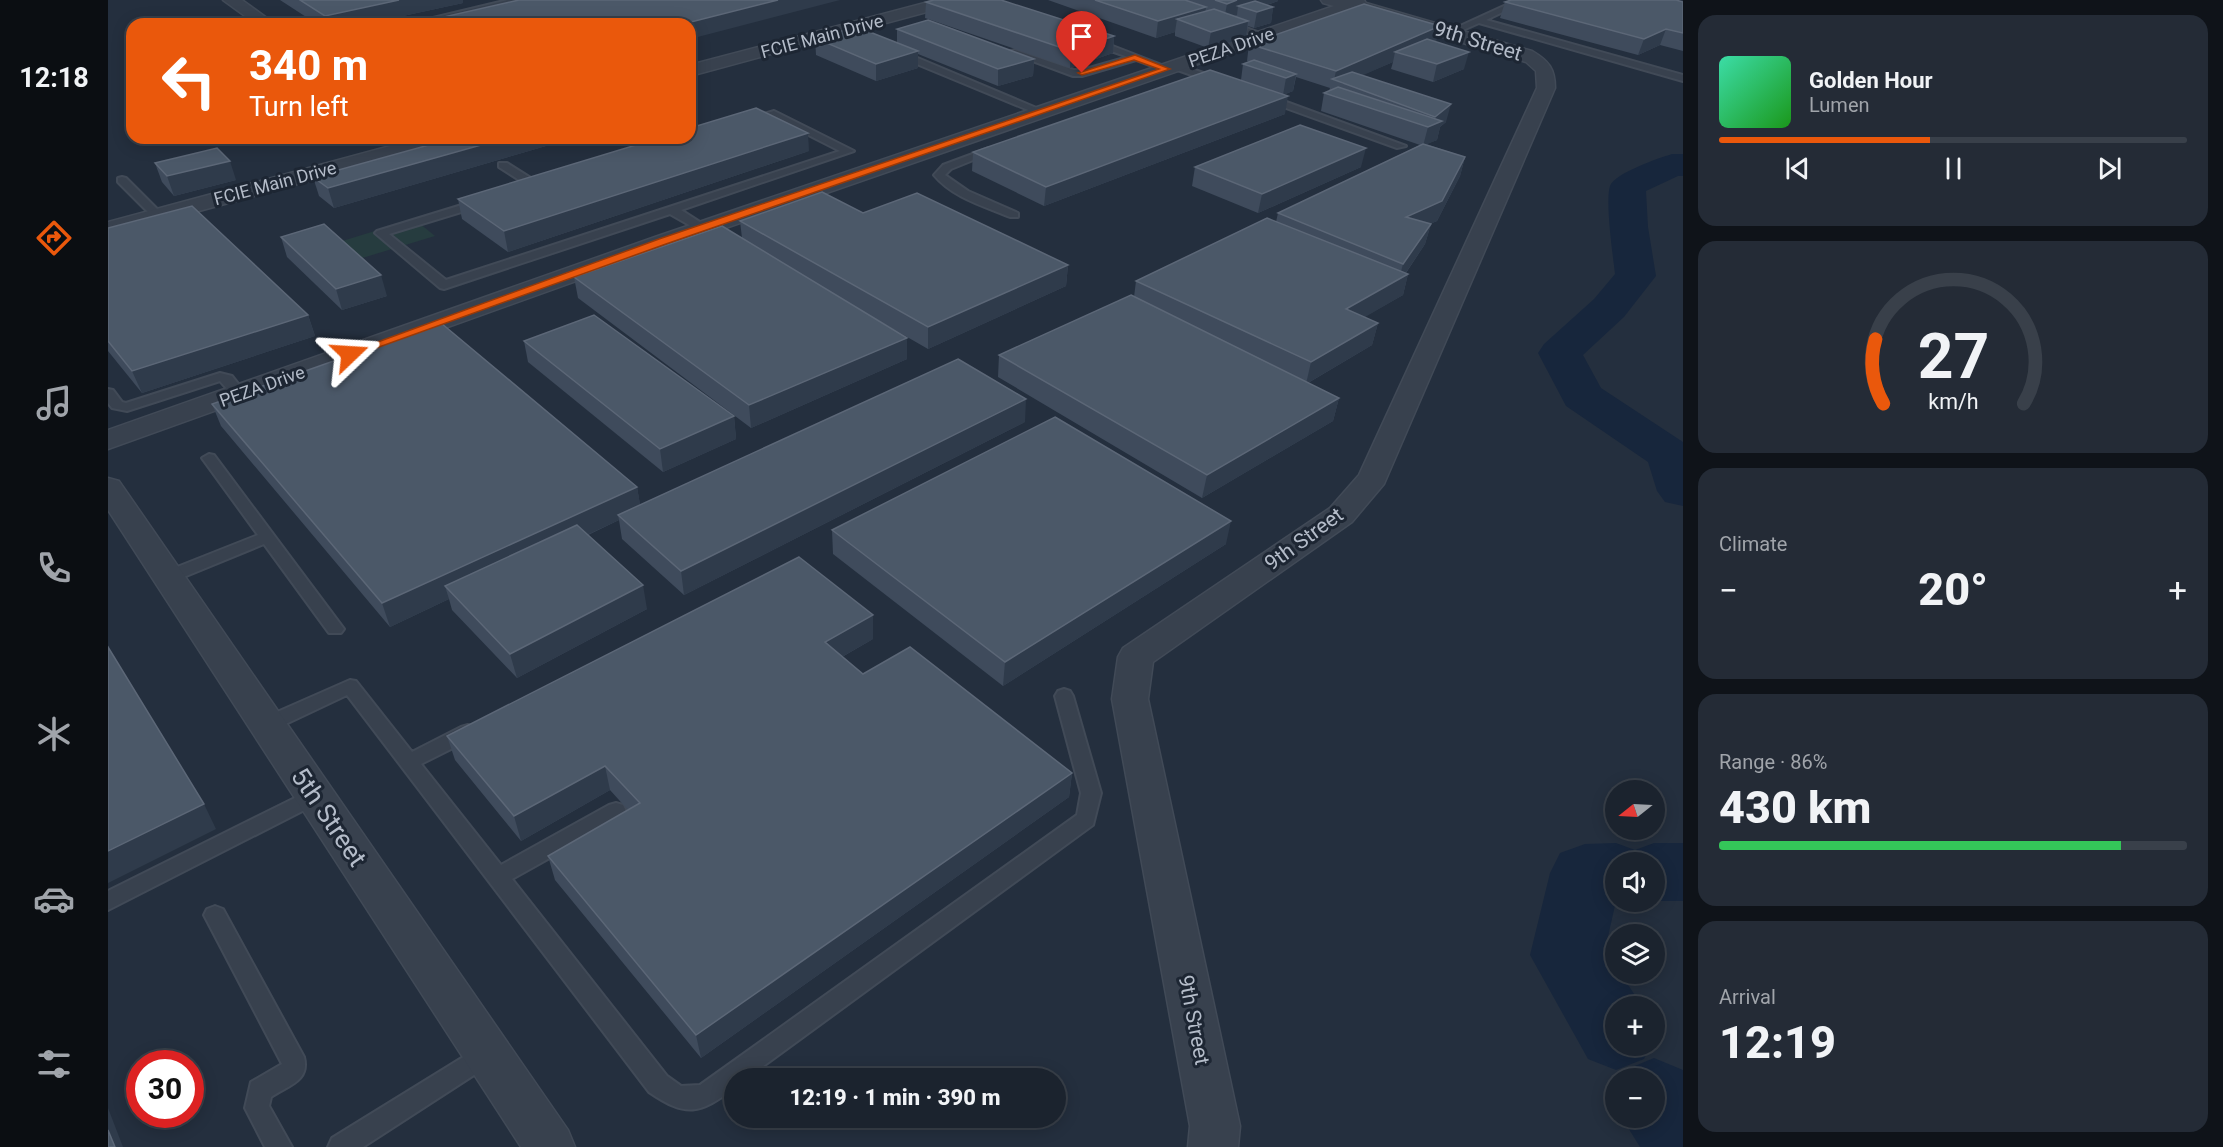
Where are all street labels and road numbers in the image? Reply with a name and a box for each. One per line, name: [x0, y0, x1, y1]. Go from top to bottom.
street label: FCIE Main Drive: [758, 10, 886, 62]
street label: 9th Street: [1431, 16, 1525, 66]
street label: PEZA Drive: [1185, 23, 1277, 71]
street label: FCIE Main Drive: [211, 157, 339, 209]
street label: PEZA Drive: [217, 361, 307, 411]
street label: 9th Street: [1260, 503, 1348, 575]
street label: 5th Street: [285, 762, 373, 872]
street label: 9th Street: [1174, 973, 1214, 1067]

